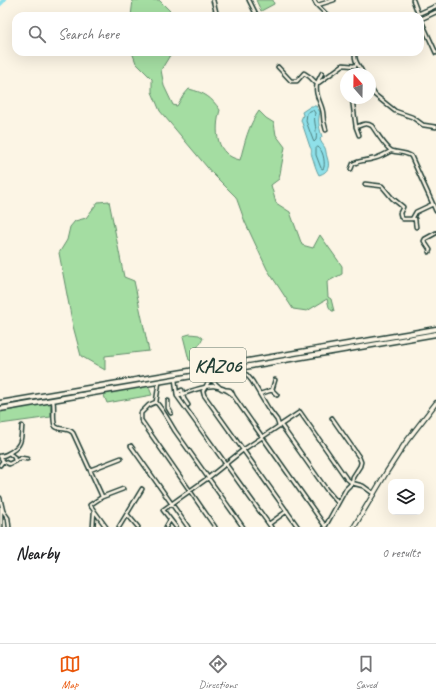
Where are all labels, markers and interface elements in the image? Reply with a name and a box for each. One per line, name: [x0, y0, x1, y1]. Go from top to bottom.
search box: [12, 12, 424, 56]
icon: search: [26, 23, 48, 45]
text: Search here: [58, 25, 119, 44]
north arrow: [340, 68, 376, 104]
road number: KАZ06: [190, 348, 246, 382]
map controls: [388, 479, 424, 515]
button: layers: [388, 479, 424, 515]
text: Nearby: [16, 543, 59, 564]
text: 0 results: [382, 545, 420, 561]
tab: Map: [59, 653, 81, 691]
tab: Directions: [199, 653, 237, 691]
tab: Saved: [355, 653, 377, 691]

